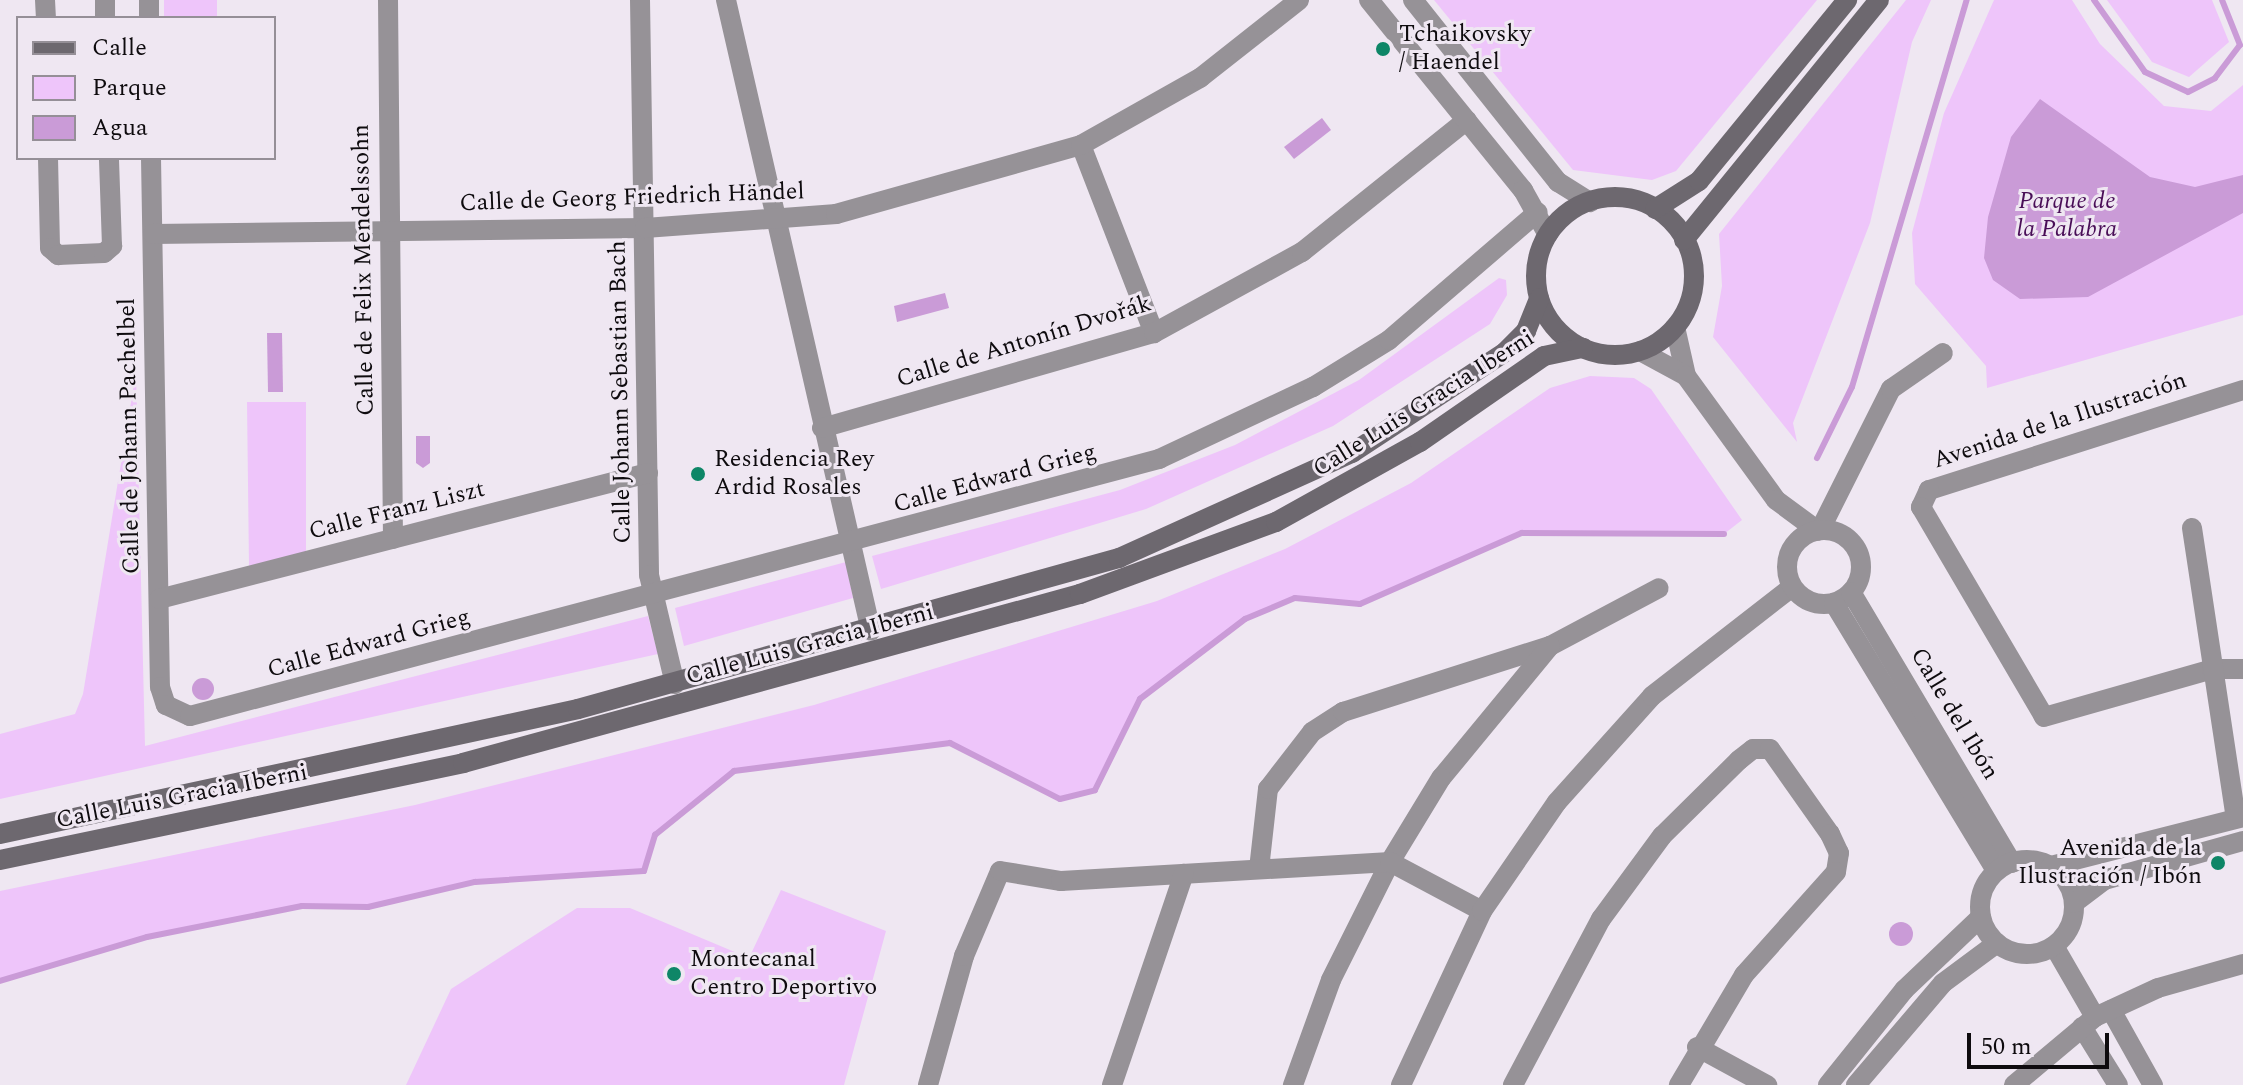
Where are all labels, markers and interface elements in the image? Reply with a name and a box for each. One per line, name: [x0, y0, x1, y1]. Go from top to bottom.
legend: [16, 16, 276, 160]
place label: Tchaikovsky / Haendel: [1399, 21, 1531, 77]
text: Calle: [92, 30, 147, 66]
marker: Tchaikovsky / Haendel: [1374, 40, 1392, 58]
text: Parque: [92, 70, 167, 106]
text: Agua: [92, 110, 148, 146]
street label: Calle de Felix Mendelssohn: [347, 124, 381, 416]
street label: Calle de Georg Friedrich Händel: [459, 178, 805, 218]
park label: Parque de la Palabra: [2017, 188, 2117, 244]
street label: Calle Johann Sebastian Bach: [604, 240, 638, 544]
street label: Calle de Antonín Dvořák: [893, 290, 1155, 394]
street label: Calle de Johann Pachelbel: [113, 298, 147, 574]
street label: Calle Luis Gracia Iberni: [1308, 324, 1540, 484]
street label: Avenida de la Ilustración: [1930, 366, 2190, 476]
street label: Calle Edward Grieg: [890, 438, 1100, 520]
place label: Residencia Rey Ardid Rosales: [714, 446, 874, 502]
marker: Residencia Rey Ardid Rosales: [689, 465, 707, 483]
street label: Calle Franz Liszt: [306, 475, 488, 547]
street label: Calle Luis Gracia Iberni: [683, 598, 937, 692]
street label: Calle Edward Grieg: [264, 603, 474, 685]
street label: Calle del Ibón: [1903, 643, 2005, 785]
street label: Calle Luis Gracia Iberni: [54, 758, 310, 836]
place label: Avenida de la Ilustración / Ibón: [2018, 835, 2202, 891]
marker: Avenida de la Ilustración / Ibón: [2209, 854, 2227, 872]
place label: Montecanal Centro Deportivo: [690, 946, 877, 1002]
marker: Montecanal Centro Deportivo: [665, 965, 683, 983]
scale bar: [1971, 1017, 2113, 1067]
text: 50 m: [1981, 1029, 2032, 1065]

